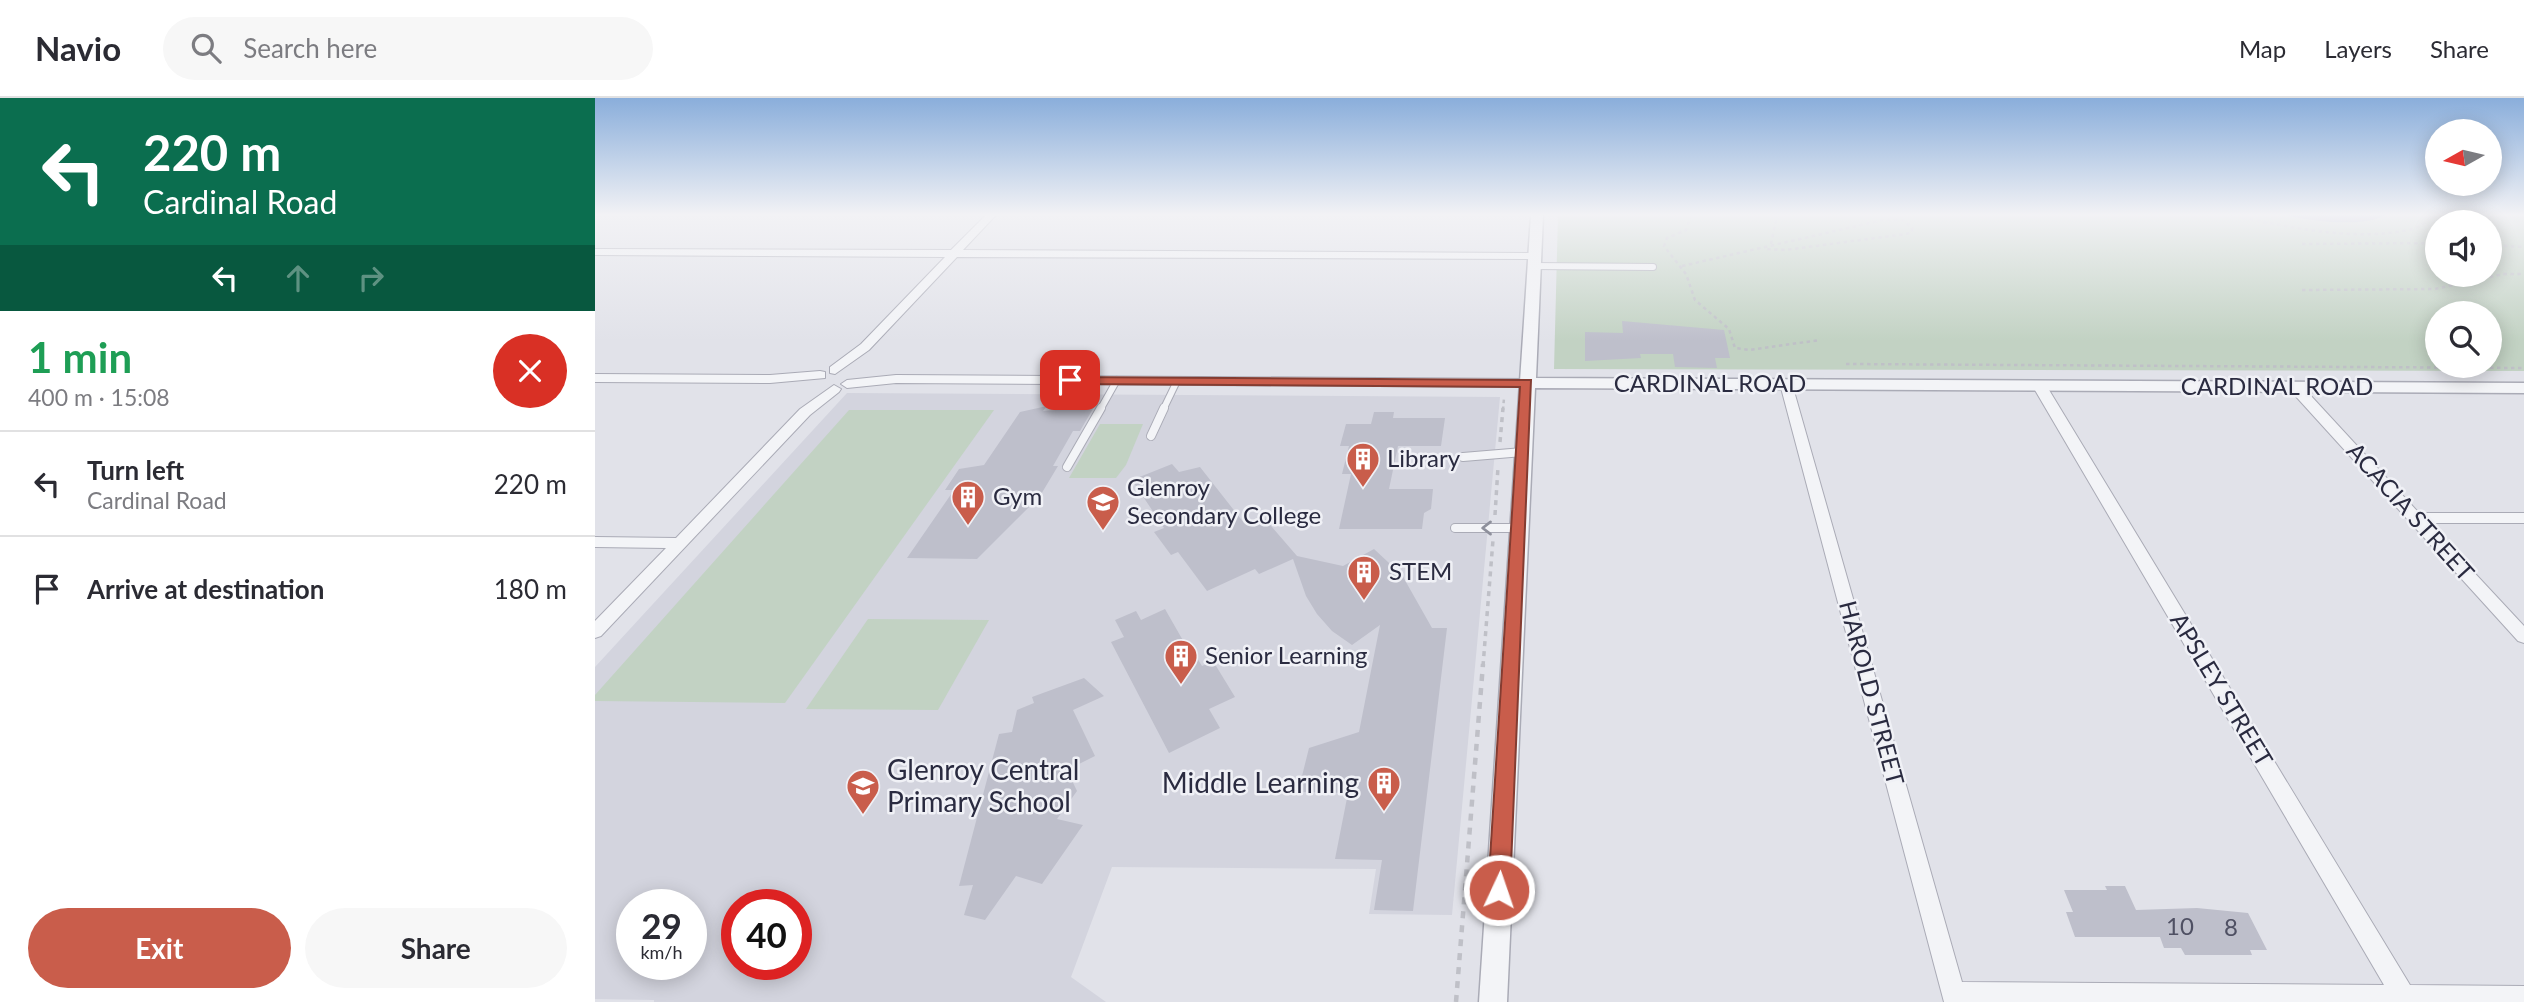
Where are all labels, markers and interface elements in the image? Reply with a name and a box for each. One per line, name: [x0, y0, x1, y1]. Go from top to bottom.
search box: [163, 17, 653, 80]
text: Navio: [35, 28, 121, 68]
icon: search: [187, 29, 225, 67]
text: Search here: [243, 32, 377, 64]
text: Map: [2239, 34, 2286, 63]
text: Layers: [2324, 34, 2392, 63]
text: Share: [2430, 34, 2489, 63]
north arrow: [2425, 119, 2503, 196]
map controls: [2425, 119, 2502, 378]
text: 220 m: [143, 123, 281, 181]
icon: left: [28, 126, 119, 217]
text: Cardinal Road: [143, 182, 337, 221]
button: sound: [2425, 210, 2502, 287]
icon: left: [206, 259, 244, 297]
icon: ahead: [279, 259, 317, 297]
icon: right: [352, 259, 390, 297]
button: search: [2425, 301, 2502, 378]
text: 1 min: [28, 332, 132, 382]
button: close: [493, 334, 567, 408]
pin: [1040, 350, 1100, 410]
icon: arrive: [1051, 361, 1089, 399]
street label: CARDINAL ROAD: [1614, 368, 1806, 397]
street label: CARDINAL ROAD: [2181, 371, 2373, 400]
text: 400 m · 15:08: [28, 383, 170, 411]
street label: ACACIA STREET: [2341, 436, 2481, 586]
building icon: Library: [1344, 440, 1382, 489]
place label: Library: [1387, 443, 1461, 472]
text: Turn left: [87, 454, 184, 486]
icon: left: [28, 465, 66, 503]
text: 220 m: [494, 468, 567, 500]
place label: Glenroy Secondary College: [1127, 472, 1321, 529]
building icon: Gym: [949, 478, 987, 527]
place label: Gym: [993, 481, 1042, 510]
school or university icon: Glenroy Secondary College: [1084, 483, 1122, 532]
text: Cardinal Road: [87, 486, 227, 514]
one-way arrow: [1481, 520, 1492, 536]
building icon: STEM: [1345, 553, 1383, 602]
place label: STEM: [1389, 556, 1452, 585]
icon: arrive: [28, 570, 66, 608]
text: Arrive at destination: [87, 573, 324, 605]
text: 180 m: [494, 573, 567, 605]
street label: HAROLD STREET: [1834, 597, 1911, 788]
street label: APSLEY STREET: [2165, 607, 2280, 771]
building icon: Senior Learning: [1162, 637, 1200, 686]
place label: Senior Learning: [1205, 640, 1368, 669]
place label: Glenroy Central Primary School: [887, 752, 1079, 818]
building icon: Middle Learning: [1365, 764, 1403, 813]
place label: Middle Learning: [1162, 765, 1359, 799]
school or university icon: Glenroy Central Primary School: [844, 767, 882, 816]
position arrow: [1462, 853, 1536, 927]
speed limit sign: 40: [721, 889, 812, 980]
text: 29: [641, 904, 682, 946]
button: Exit: [28, 908, 291, 988]
button: Share: [305, 908, 567, 988]
house number: 10: [2166, 911, 2194, 940]
house number: 8: [2224, 912, 2238, 941]
text: km/h: [640, 941, 683, 963]

